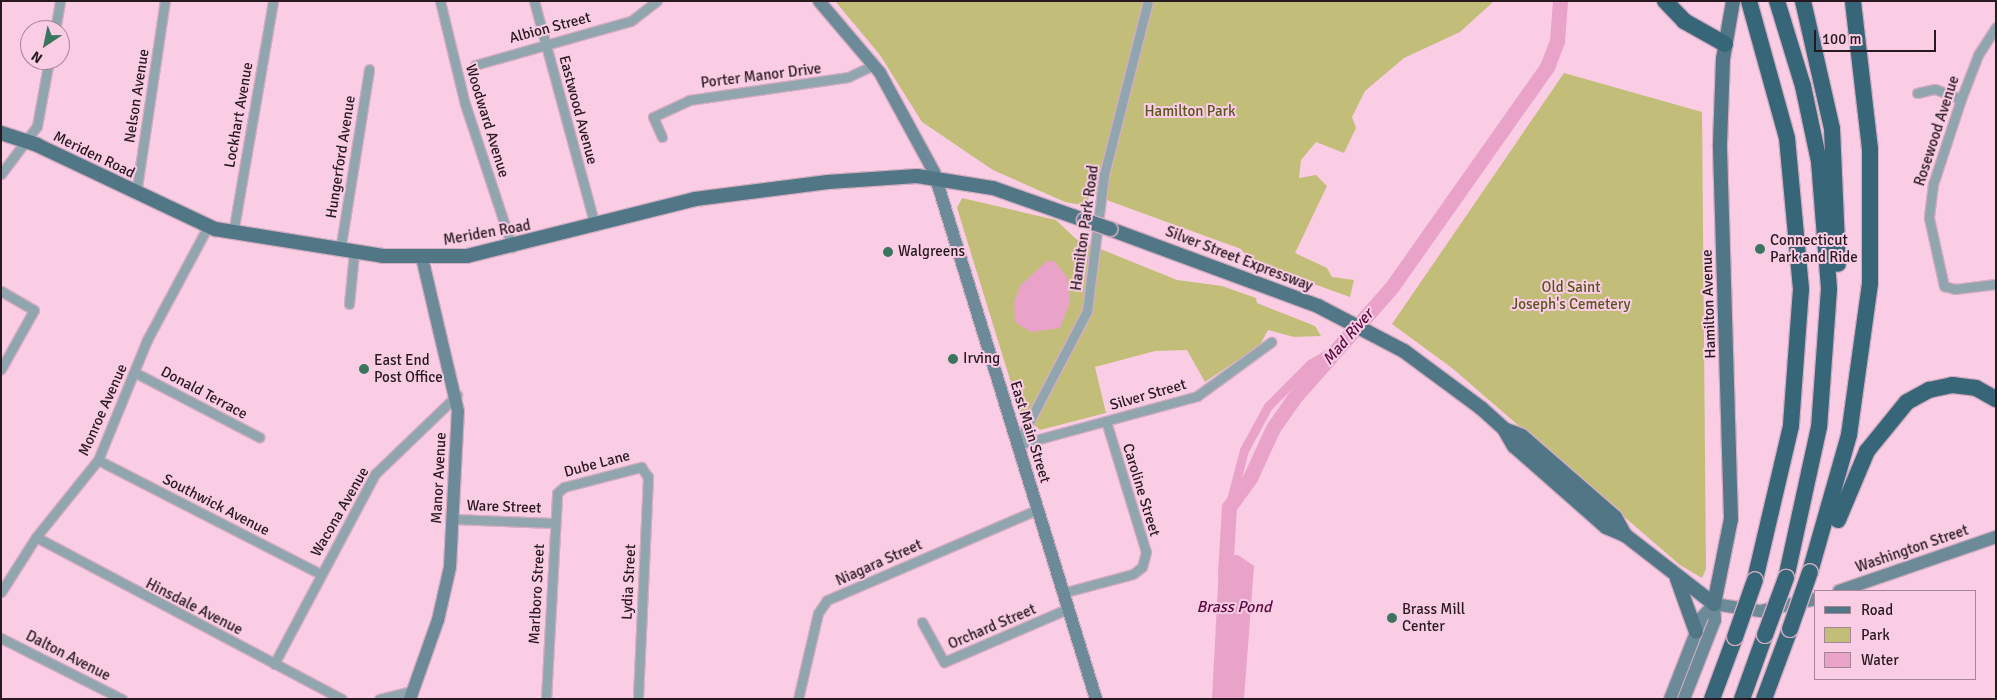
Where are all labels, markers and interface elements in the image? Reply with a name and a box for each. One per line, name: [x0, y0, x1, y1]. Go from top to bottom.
street label: Albion Street: [507, 8, 593, 48]
north arrow: [20, 20, 70, 70]
scale bar: [1817, 20, 1940, 52]
text: 100 m: [1822, 30, 1862, 48]
text: N: [28, 47, 46, 67]
street label: Nelson Avenue: [121, 48, 153, 144]
street label: Eastwood Avenue: [555, 53, 601, 167]
street label: Porter Manor Drive: [700, 60, 822, 92]
street label: Lockhart Avenue: [221, 61, 257, 169]
street label: Woodward Avenue: [461, 62, 513, 180]
street label: Rosewood Avenue: [1911, 74, 1963, 188]
street label: Hungerford Avenue: [322, 94, 360, 220]
park label: Hamilton Park: [1144, 103, 1236, 121]
street label: Meriden Road: [50, 128, 138, 182]
street label: Hamilton Park Road: [1067, 164, 1103, 292]
street label: Meriden Road: [442, 216, 532, 250]
street label: Silver Street Expressway: [1163, 223, 1315, 295]
place label: Connecticut Park and Ride: [1770, 231, 1858, 266]
place label: Walgreens: [898, 243, 965, 261]
marker: Connecticut Park and Ride: [1754, 243, 1766, 255]
marker: Walgreens: [882, 246, 894, 258]
street label: Hamilton Avenue: [1698, 249, 1720, 359]
park label: Old Saint Joseph's Cemetery: [1511, 278, 1631, 313]
water label: Mad River: [1319, 305, 1377, 369]
place label: Irving: [963, 350, 1000, 368]
place label: East End Post Office: [374, 351, 443, 386]
marker: Irving: [947, 353, 959, 365]
street label: Monroe Avenue: [75, 361, 131, 459]
street label: Donald Terrace: [158, 363, 250, 423]
marker: East End Post Office: [358, 363, 370, 375]
street label: Silver Street: [1108, 376, 1188, 414]
street label: East Main Street: [1006, 379, 1054, 485]
street label: Manor Avenue: [428, 432, 450, 524]
street label: Caroline Street: [1118, 441, 1164, 539]
street label: Dube Lane: [562, 447, 632, 481]
street label: Wacona Avenue: [307, 464, 373, 560]
street label: Southwick Avenue: [160, 470, 272, 540]
street label: Ware Street: [466, 497, 542, 517]
street label: Washington Street: [1853, 521, 1971, 577]
street label: Niagara Street: [833, 536, 925, 590]
street label: Marlboro Street: [525, 543, 549, 645]
street label: Lydia Street: [618, 544, 640, 620]
street label: Hinsdale Avenue: [142, 575, 246, 639]
legend: [1814, 590, 1977, 680]
water label: Brass Pond: [1196, 597, 1272, 617]
street label: Orchard Street: [945, 600, 1039, 654]
place label: Brass Mill Center: [1402, 600, 1465, 635]
text: Road: [1861, 601, 1893, 619]
marker: Brass Mill Center: [1386, 612, 1398, 624]
text: Park: [1861, 626, 1890, 644]
street label: Dalton Avenue: [23, 627, 113, 685]
text: Water: [1861, 651, 1899, 669]

